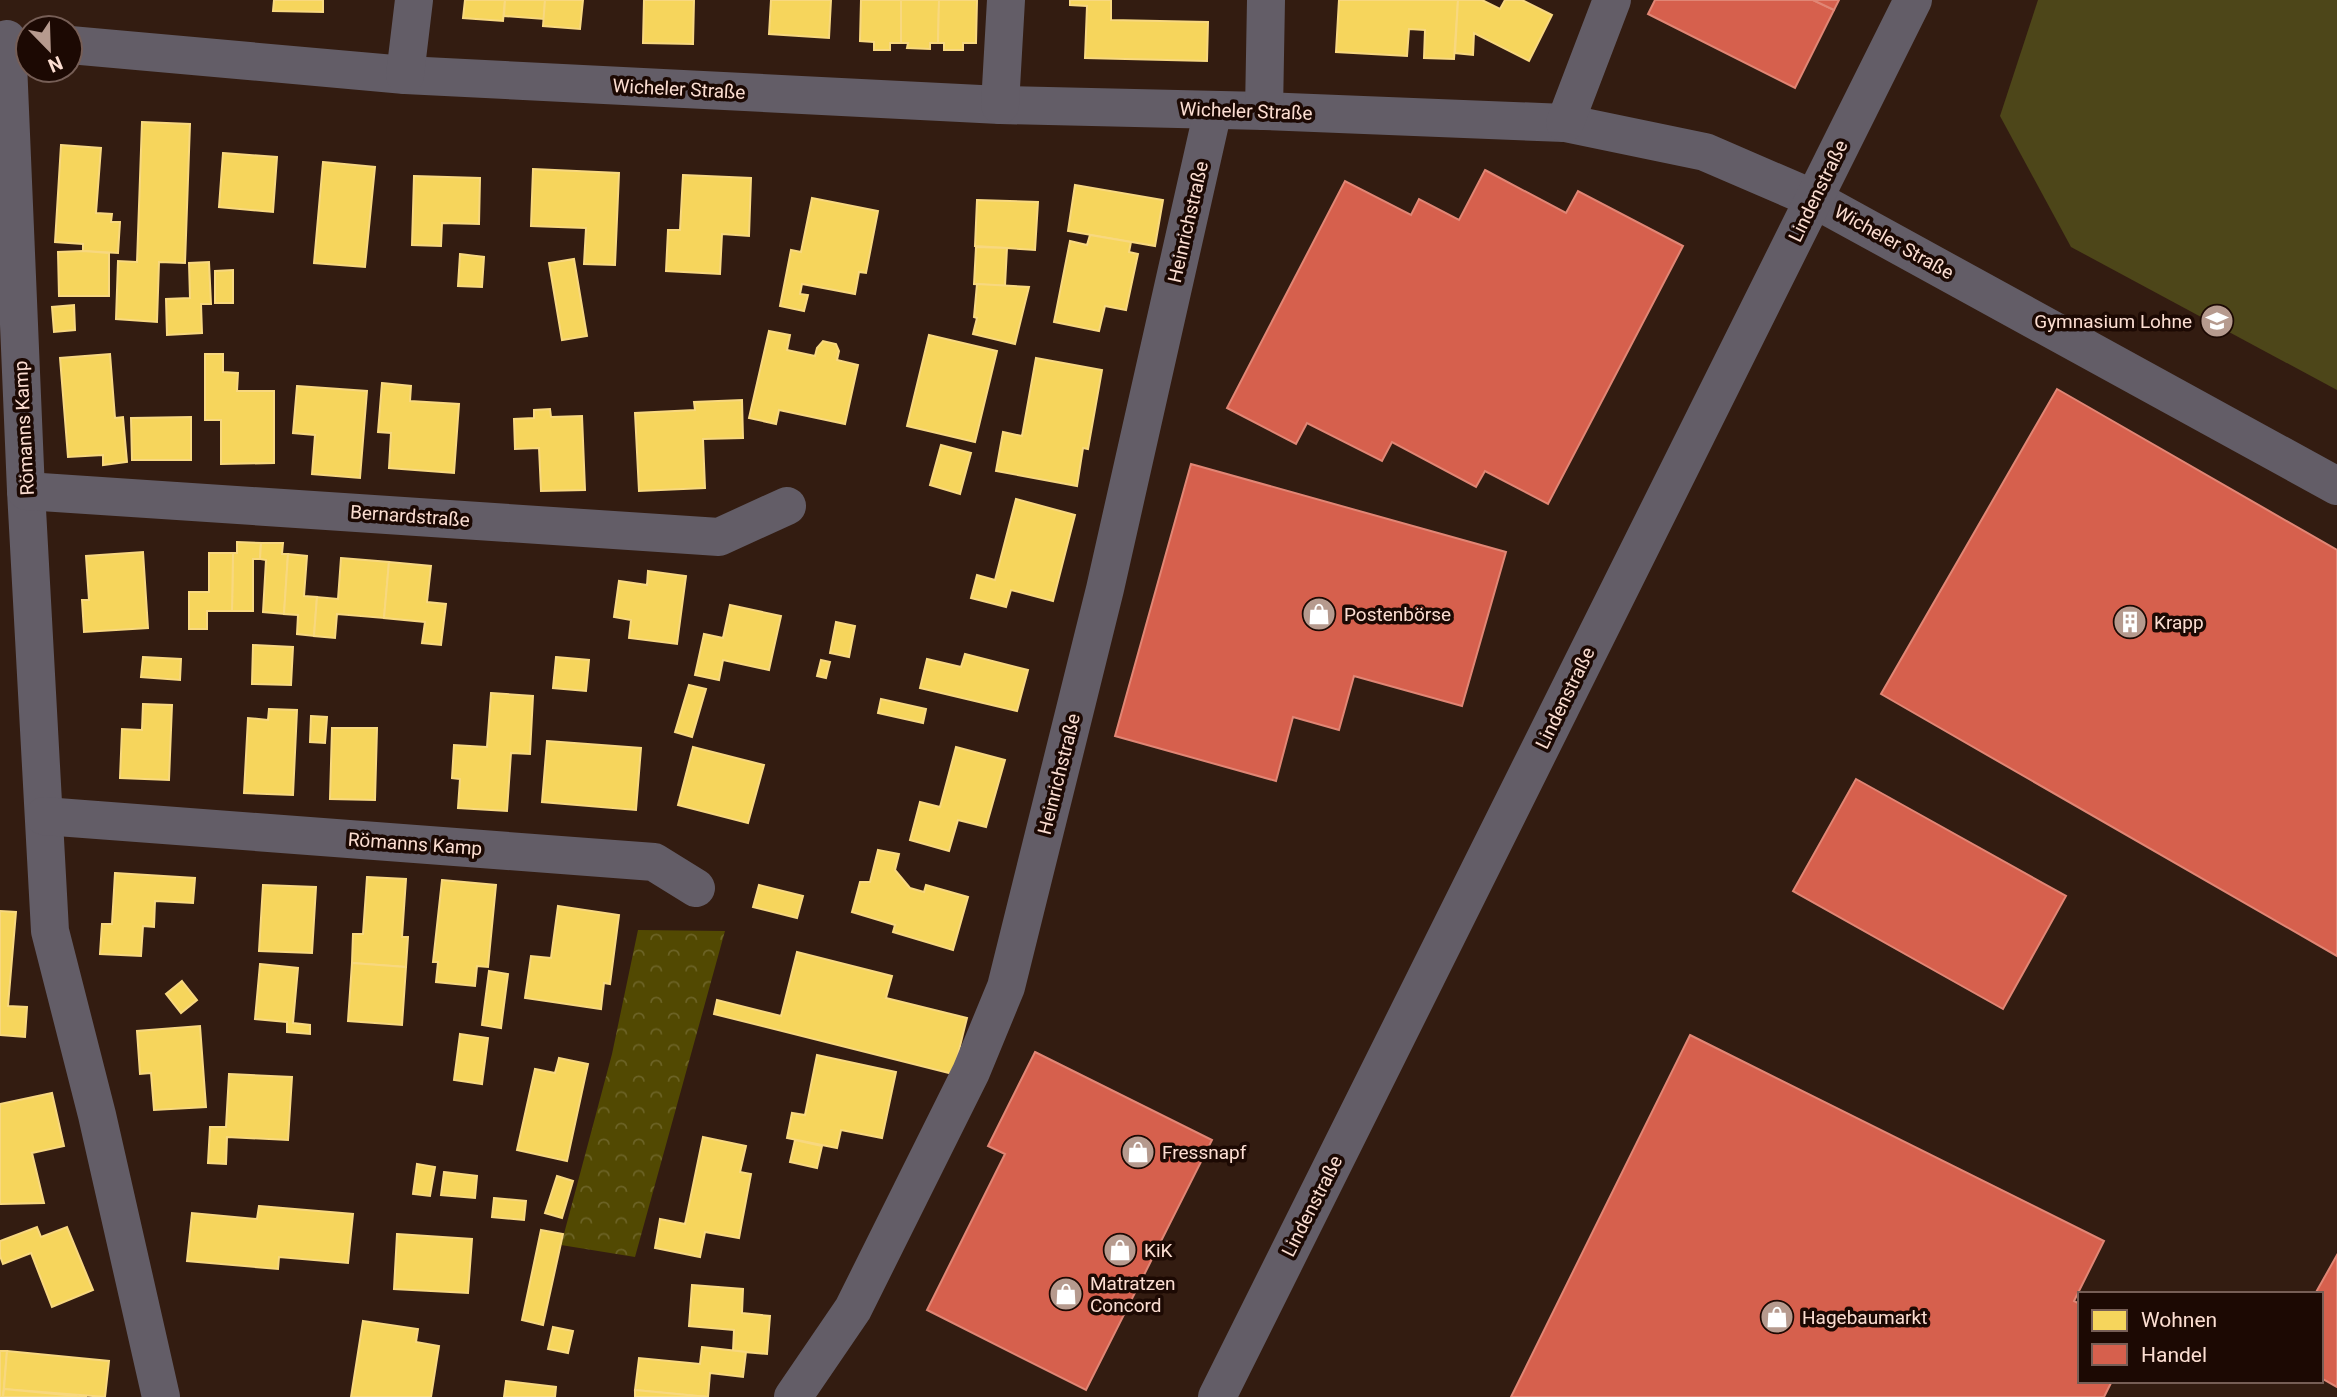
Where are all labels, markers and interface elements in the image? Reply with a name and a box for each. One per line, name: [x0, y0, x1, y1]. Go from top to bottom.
north arrow: [14, 14, 84, 84]
text: N: [45, 51, 66, 77]
street label: Wicheler Straße: [612, 74, 746, 104]
street label: Wicheler Straße: [1179, 97, 1313, 125]
street label: Lindenstraße: [1783, 136, 1853, 246]
street label: Heinrichstraße: [1163, 159, 1213, 285]
street label: Wicheler Straße: [1830, 200, 1958, 284]
school or university icon: Gymnasium Lohne: [2198, 302, 2236, 340]
place label: Gymnasium Lohne: [2034, 310, 2192, 333]
street label: Römanns Kamp: [9, 360, 39, 496]
street label: Bernardstraße: [349, 500, 471, 532]
shop icon: Postenbörse: [1300, 595, 1338, 633]
place label: Postenbörse: [1344, 603, 1451, 626]
building icon: Krapp: [2111, 603, 2149, 641]
place label: Krapp: [2154, 611, 2204, 634]
street label: Lindenstraße: [1530, 643, 1600, 753]
street label: Heinrichstraße: [1033, 711, 1085, 837]
street label: Römanns Kamp: [347, 828, 483, 860]
shop icon: Fressnapf: [1119, 1133, 1157, 1171]
place label: Fressnapf: [1162, 1141, 1247, 1164]
street label: Lindenstraße: [1277, 1152, 1347, 1260]
shop icon: KiK: [1101, 1231, 1139, 1269]
place label: KiK: [1144, 1239, 1173, 1262]
place label: Matratzen Concord: [1090, 1272, 1176, 1317]
shop icon: Matratzen Concord: [1047, 1275, 1085, 1313]
legend: [2078, 1292, 2323, 1383]
shop icon: Hagebaumarkt: [1758, 1298, 1796, 1336]
place label: Hagebaumarkt: [1802, 1306, 1927, 1329]
text: Wohnen: [2141, 1308, 2217, 1332]
text: Handel: [2141, 1343, 2207, 1367]

